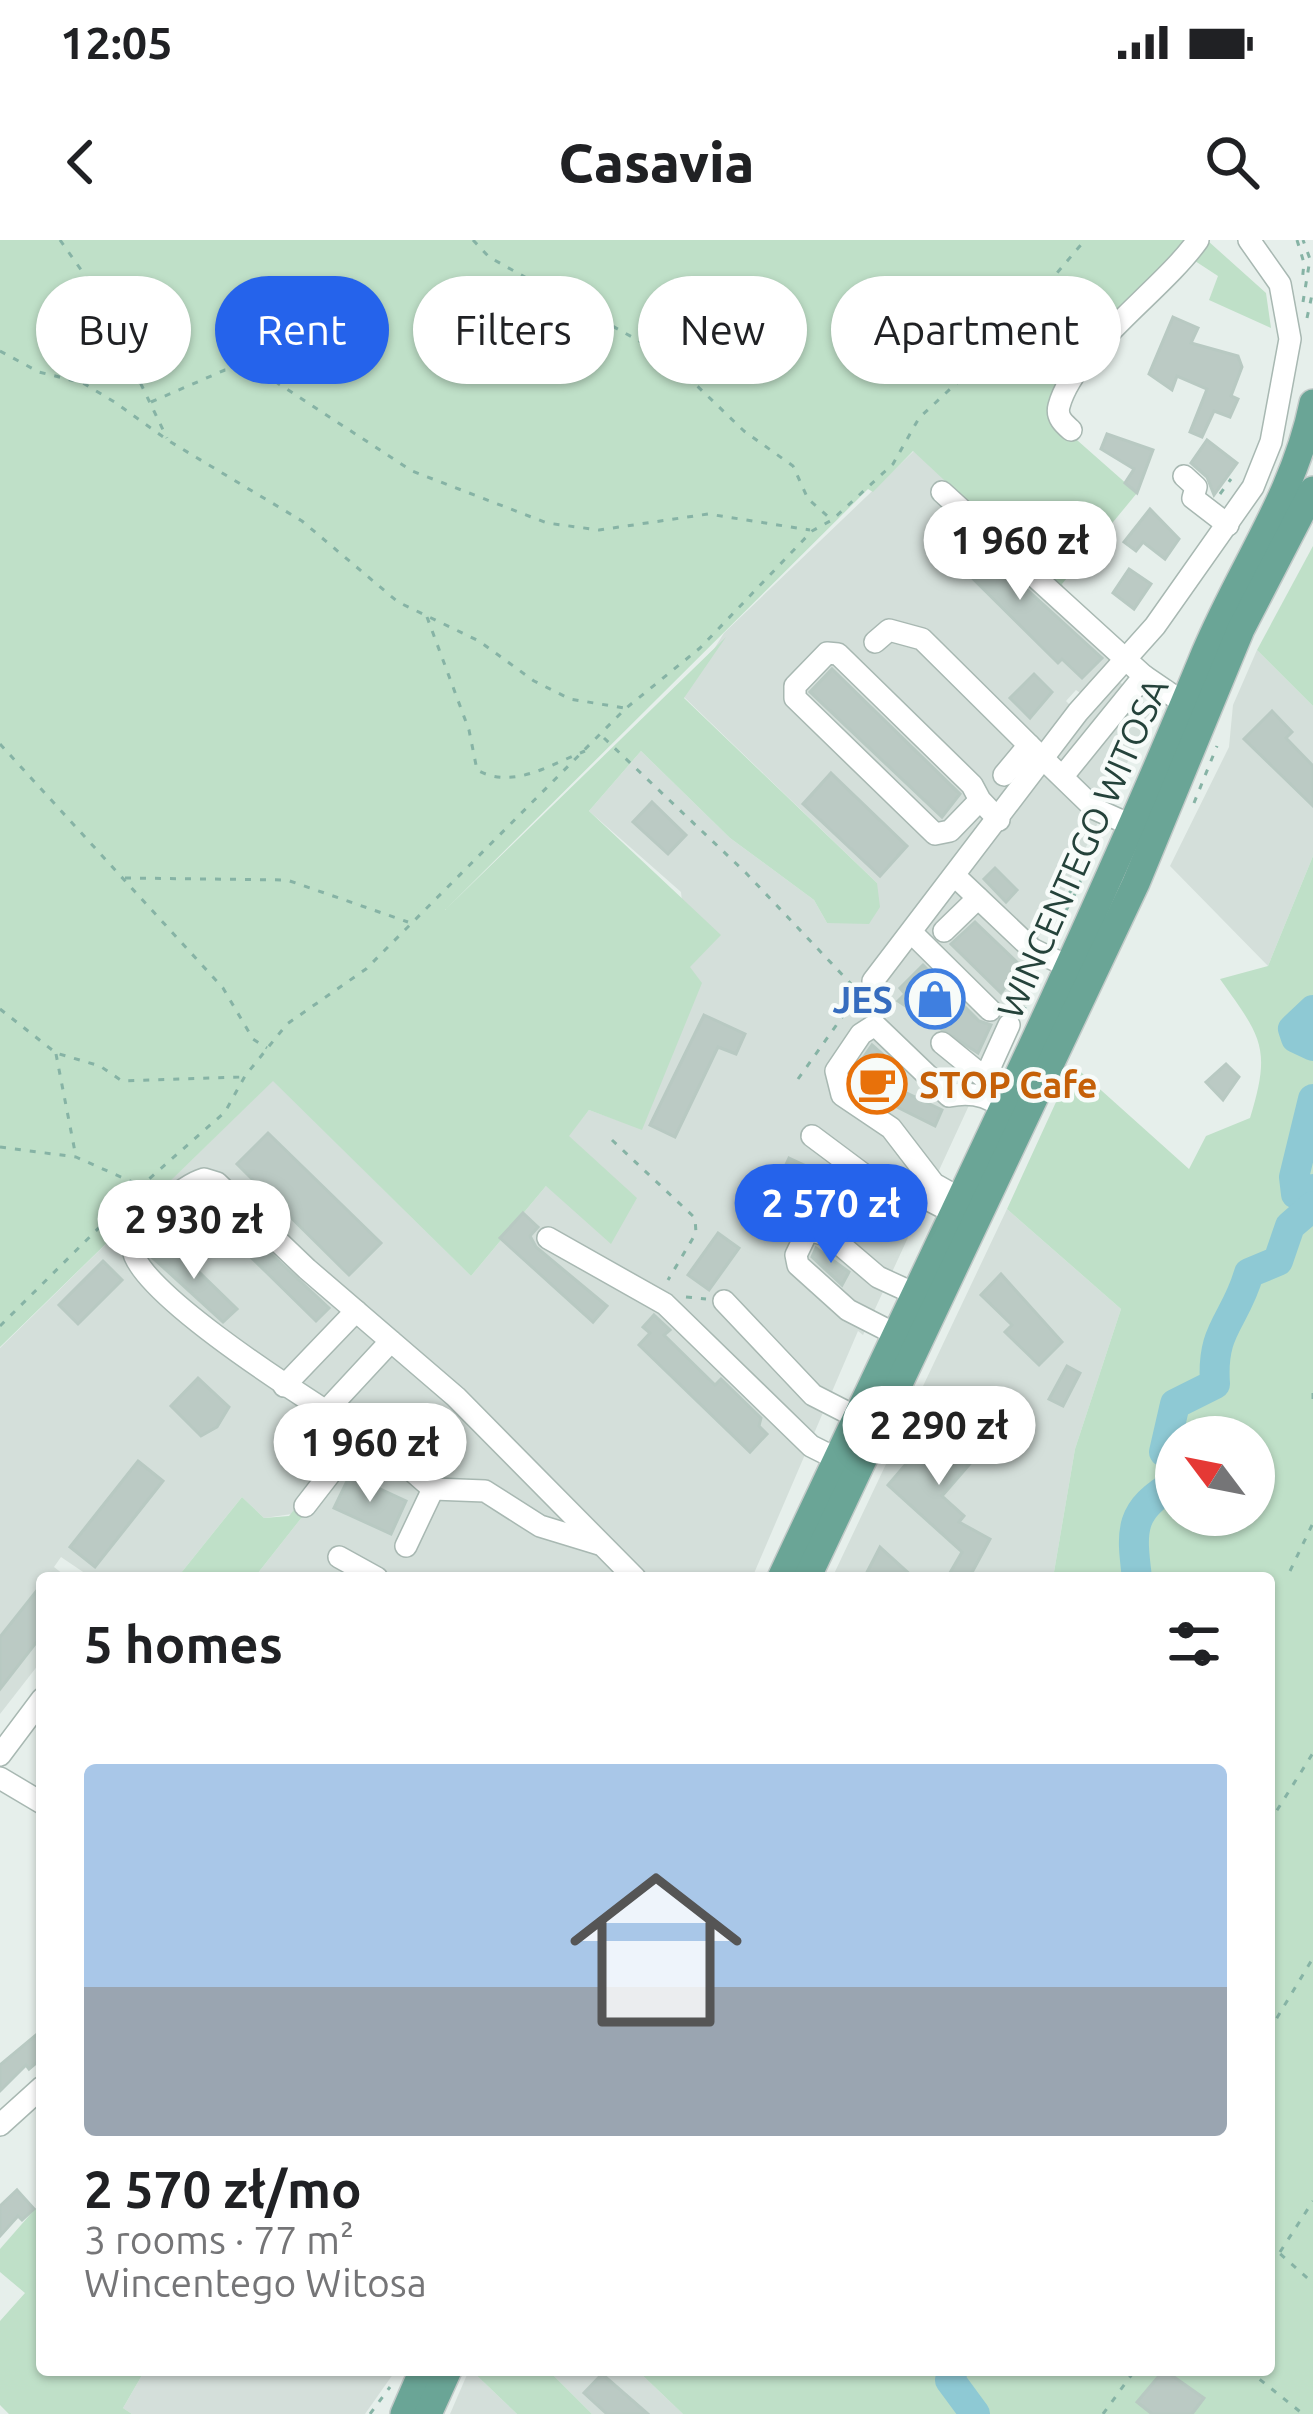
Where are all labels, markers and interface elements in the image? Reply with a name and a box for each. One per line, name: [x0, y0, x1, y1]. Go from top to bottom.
text: 12:05: [60, 17, 173, 68]
icon: back: [48, 129, 114, 195]
icon: search: [1199, 129, 1265, 195]
text: Casavia: [559, 132, 754, 192]
chip: Buy: [36, 276, 191, 384]
chip: Rent: [215, 276, 389, 384]
chip: Filters: [413, 276, 614, 384]
chip: New: [638, 276, 807, 384]
chip: Apartment: [831, 276, 1121, 384]
pin: 1 960 zł: [896, 501, 1144, 603]
text: 1 960 zł: [951, 518, 1089, 561]
street label: WINCENTEGO WITOSA: [988, 671, 1176, 1024]
shop icon: JES: [904, 968, 966, 1030]
place label: JES: [832, 979, 893, 1020]
cafe icon: STOP Cafe: [846, 1053, 908, 1115]
place label: STOP Cafe: [919, 1064, 1098, 1105]
pin: 2 570 zł: [707, 1164, 955, 1266]
pin: 2 930 zł: [70, 1180, 318, 1282]
text: 2 570 zł: [762, 1181, 900, 1224]
text: 2 930 zł: [125, 1197, 263, 1240]
pin: 2 290 zł: [815, 1386, 1063, 1488]
pin: 1 960 zł: [246, 1403, 494, 1505]
text: 2 290 zł: [870, 1403, 1008, 1446]
north arrow: [1155, 1416, 1275, 1536]
map controls: [1155, 1416, 1275, 1536]
text: 1 960 zł: [301, 1420, 439, 1463]
icon: filters: [1161, 1611, 1227, 1677]
text: 5 homes: [84, 1615, 283, 1673]
icon: home: [548, 1842, 764, 2058]
text: 2 570 zł/mo: [84, 2160, 362, 2218]
text: 3 rooms · 77 m²: [84, 2218, 354, 2261]
text: Wincentego Witosa: [84, 2261, 427, 2304]

